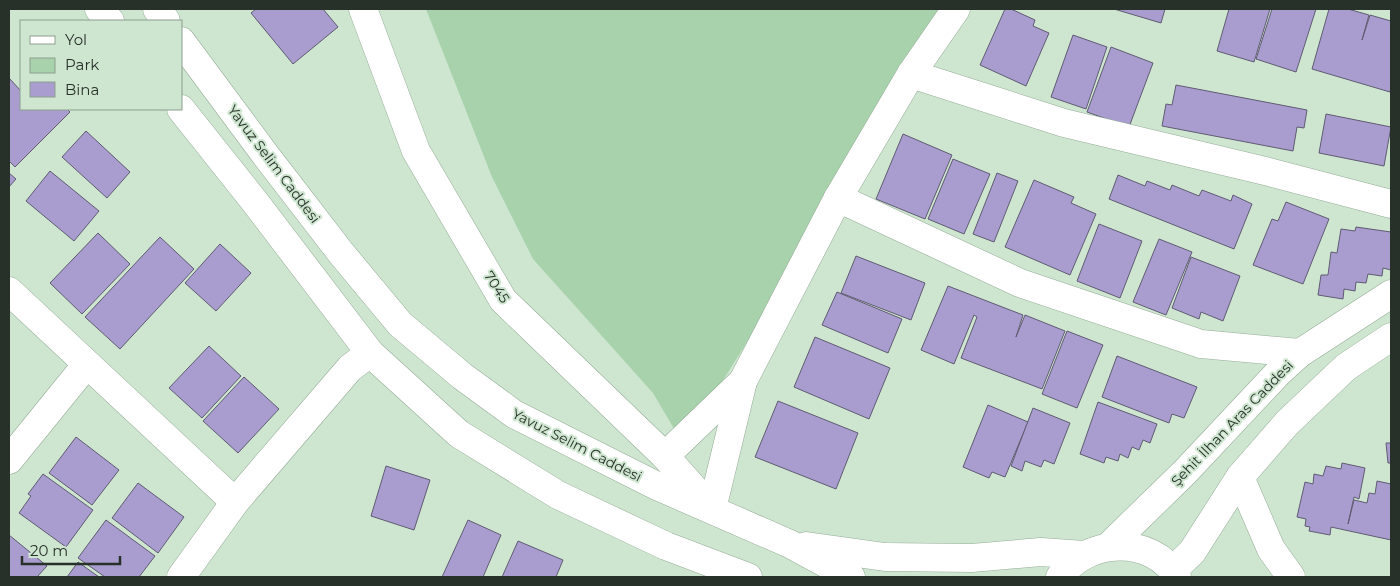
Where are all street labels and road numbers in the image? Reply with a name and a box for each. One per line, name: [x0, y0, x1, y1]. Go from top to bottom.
street label: Yavuz Selim Caddesi: [224, 101, 324, 227]
street label: 7045: [480, 268, 514, 306]
street label: Şehit İlhan Aras Caddesi: [1167, 356, 1297, 490]
street label: Yavuz Selim Caddesi: [509, 404, 645, 486]

